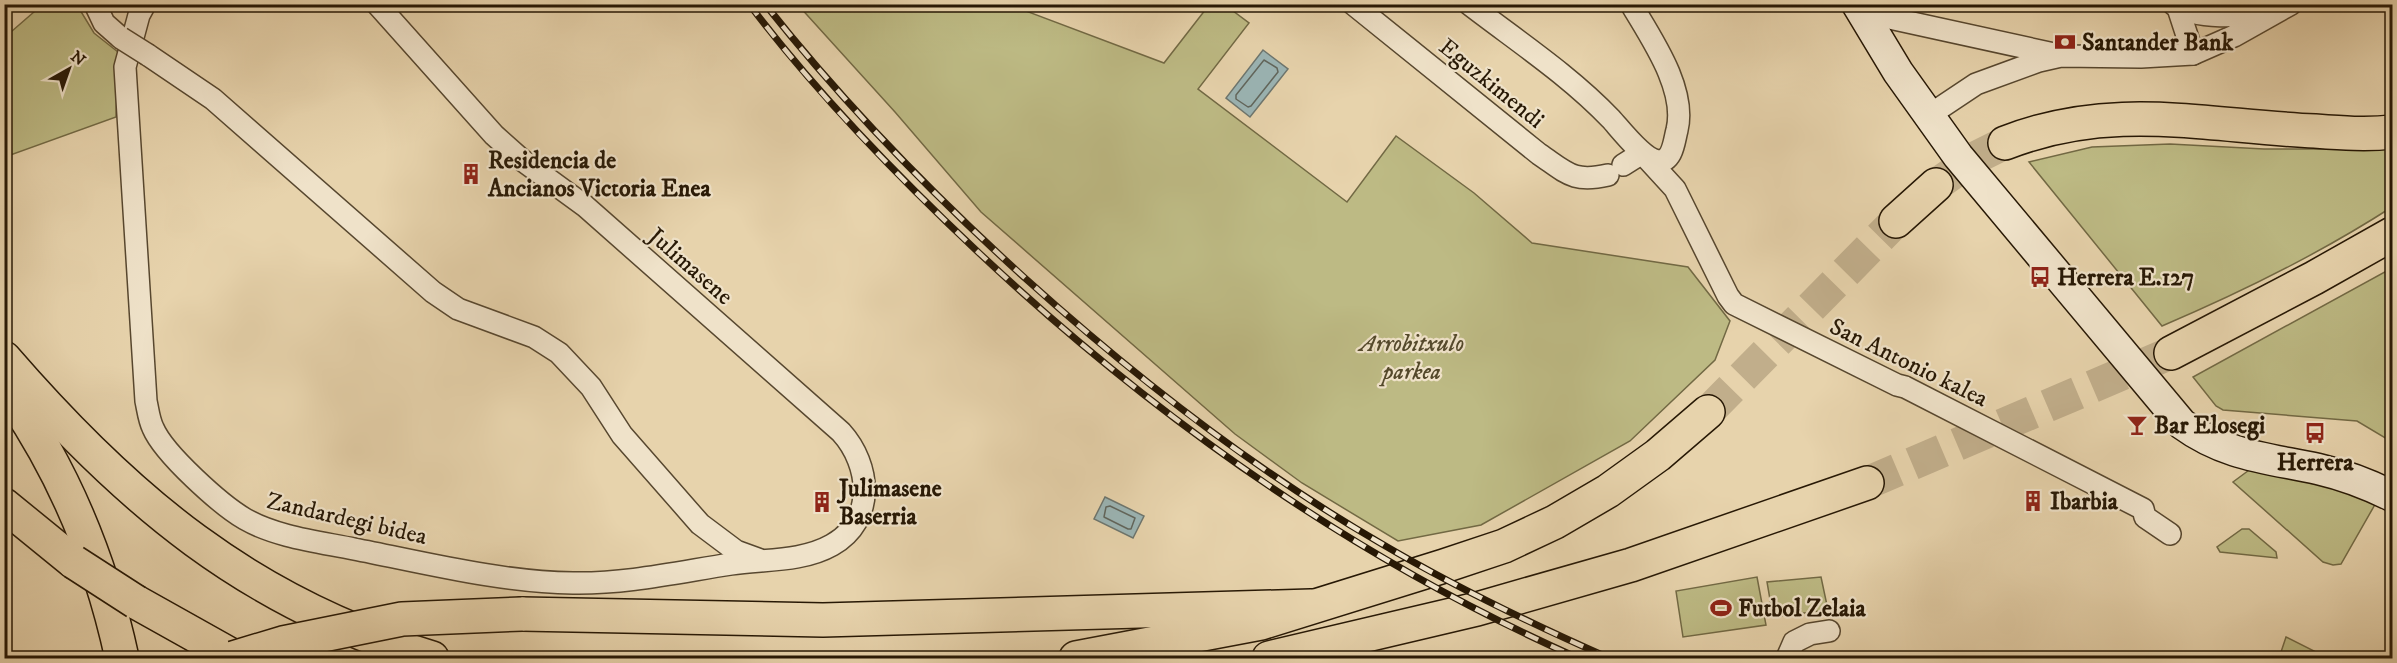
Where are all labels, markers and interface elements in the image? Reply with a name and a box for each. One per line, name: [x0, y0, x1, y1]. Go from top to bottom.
place label: Santander Bank: [2082, 28, 2234, 58]
bank icon: Santander Bank: [2053, 30, 2077, 54]
street label: Eguzkimendi: [1432, 32, 1550, 135]
north arrow: [39, 39, 99, 99]
text: N: [67, 46, 89, 70]
place label: Residencia de Ancianos Victoria Enea: [487, 146, 711, 204]
building icon: Residencia de Ancianos Victoria Enea: [459, 162, 483, 186]
street label: Julimasene: [640, 220, 739, 312]
place label: Herrera E.127: [2057, 263, 2194, 293]
bus stop icon: Herrera E.127: [2028, 265, 2052, 289]
street label: San Antonio kalea: [1825, 312, 1993, 415]
park label: Arrobitxulo parkea: [1357, 329, 1464, 387]
place label: Bar Elosegi: [2154, 411, 2265, 441]
bar icon: Bar Elosegi: [2125, 413, 2149, 437]
bus stop icon: Herrera: [2303, 421, 2327, 445]
place label: Herrera: [2277, 448, 2354, 478]
place label: Julimasene Baserria: [836, 474, 942, 532]
street label: Zandardegi bidea: [264, 486, 431, 552]
place label: Ibarbia: [2050, 487, 2119, 517]
building icon: Ibarbia: [2021, 489, 2045, 513]
building icon: Julimasene Baserria: [810, 490, 834, 514]
place label: Futbol Zelaia: [1738, 594, 1866, 624]
sports icon: Futbol Zelaia: [1709, 596, 1733, 620]

